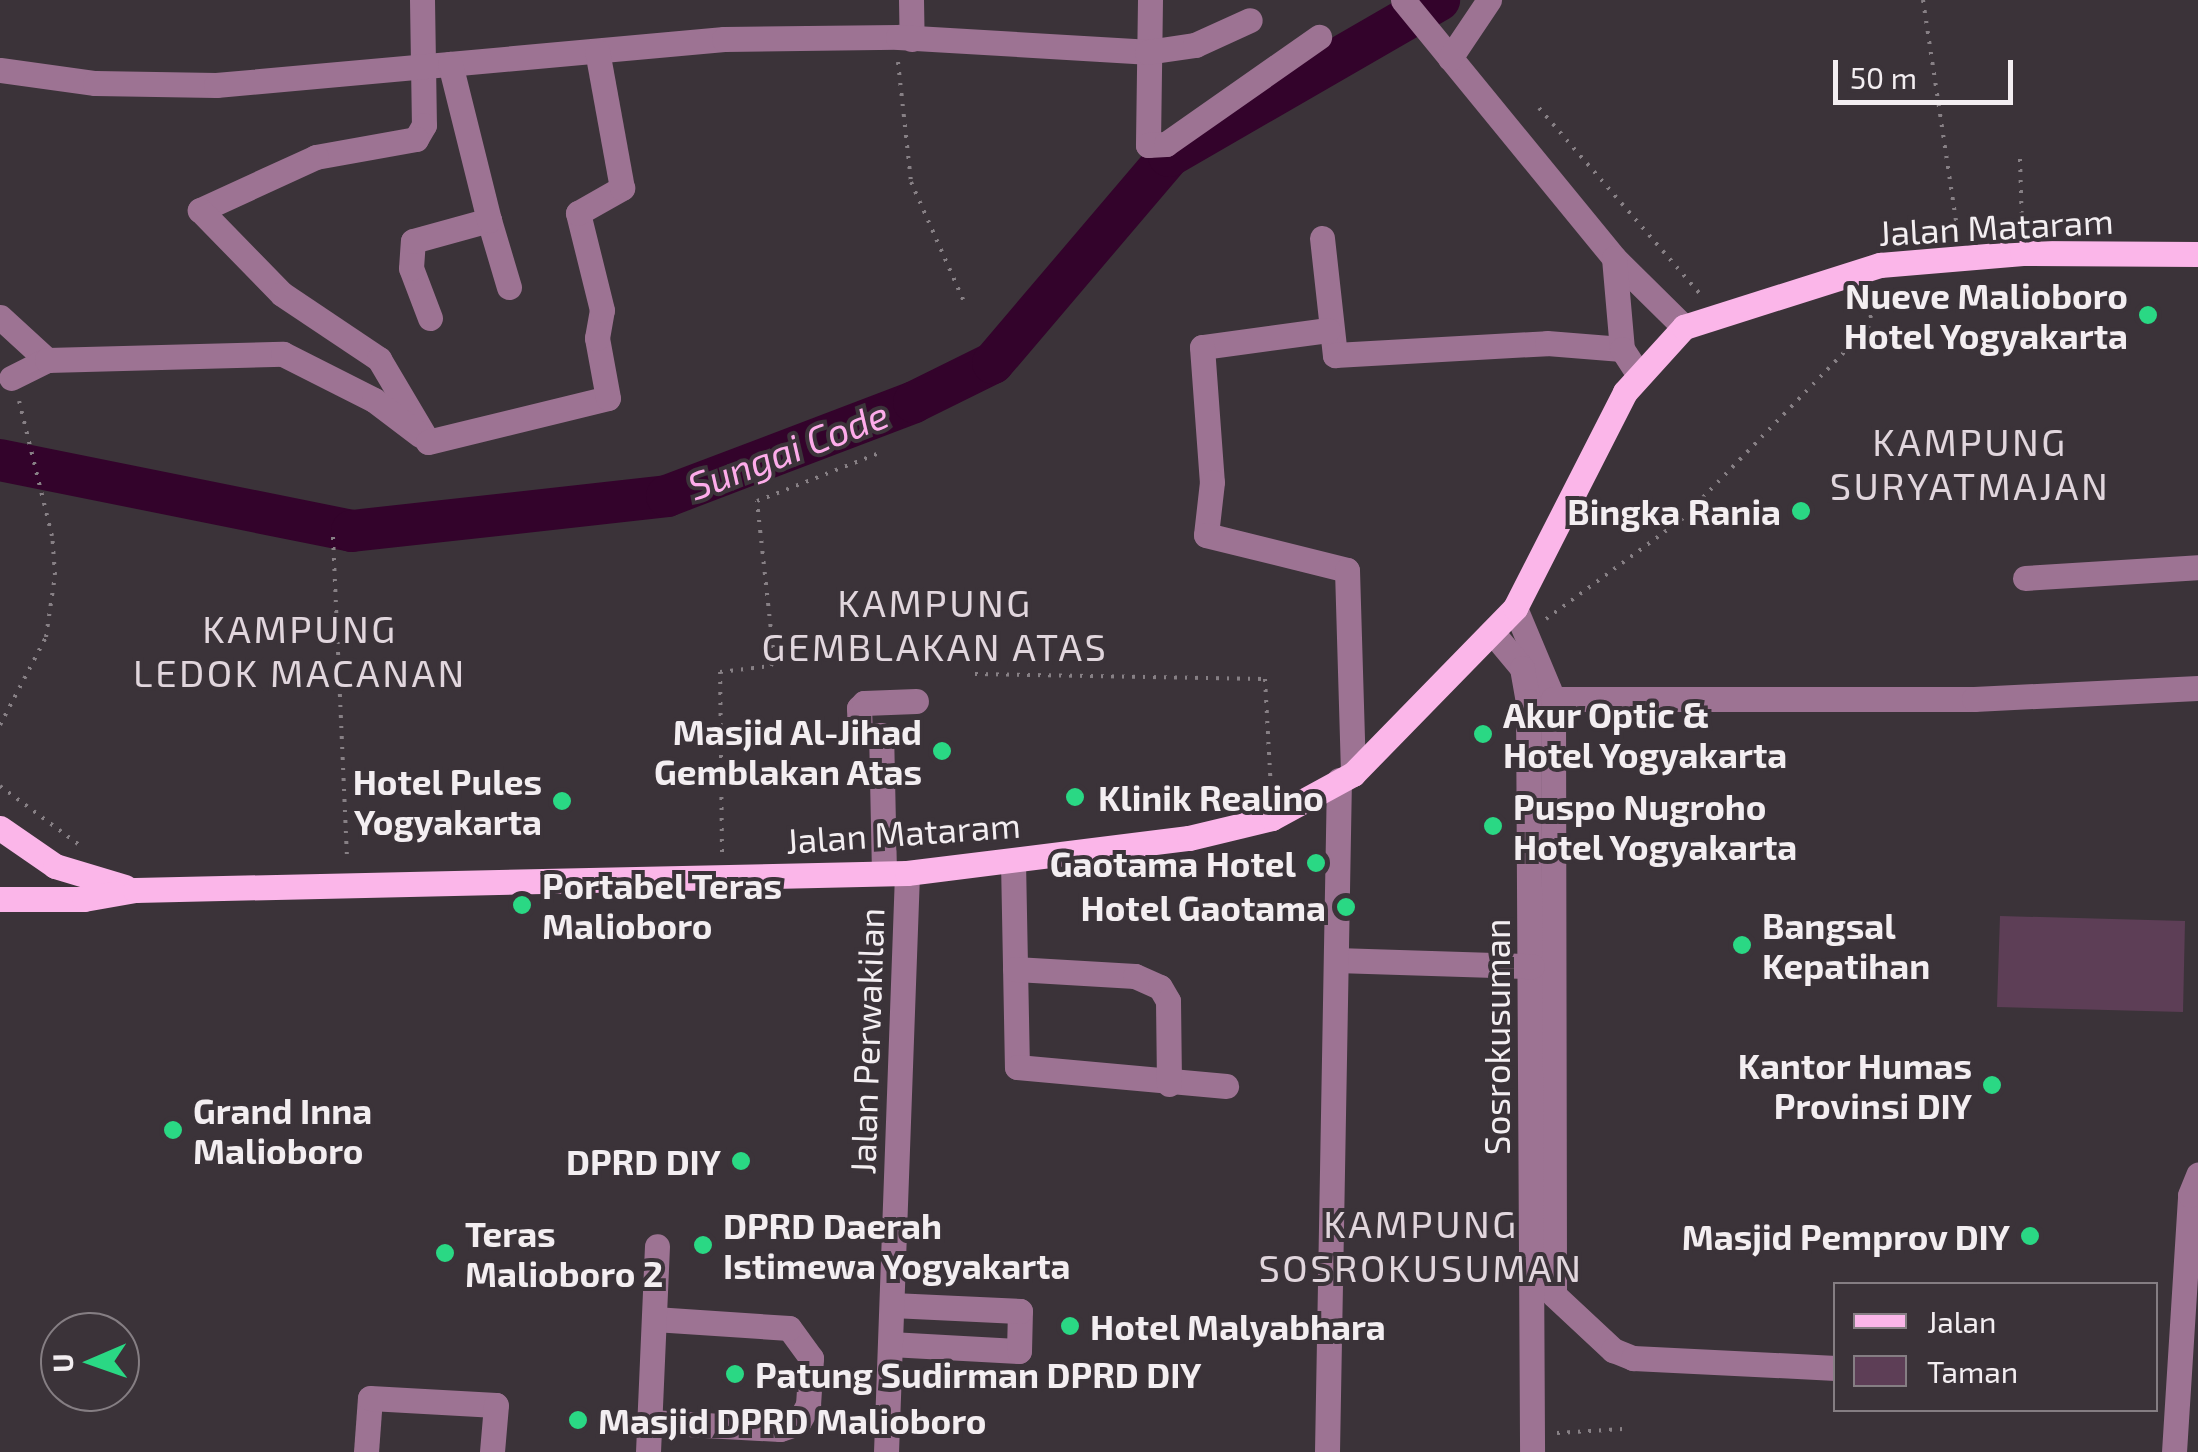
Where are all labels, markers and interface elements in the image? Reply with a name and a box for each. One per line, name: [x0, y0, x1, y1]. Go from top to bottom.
scale bar: [1838, 40, 2018, 102]
text: 50 m: [1850, 59, 1917, 95]
street label: Jalan Mataram: [1877, 199, 2115, 253]
place label: Nueve Malioboro Hotel Yogyakarta: [1842, 274, 2128, 356]
marker: Nueve Malioboro Hotel Yogyakarta: [2137, 304, 2159, 326]
water label: Sungai Code: [681, 391, 895, 509]
district label: KAMPUNG SURYATMAJAN: [1830, 419, 2110, 508]
place label: Bingka Rania: [1567, 490, 1781, 532]
marker: Bingka Rania: [1790, 500, 1812, 522]
district label: KAMPUNG GEMBLAKAN ATAS: [761, 580, 1109, 669]
district label: KAMPUNG LEDOK MACANAN: [133, 606, 467, 696]
place label: Akur Optic & Hotel Yogyakarta: [1503, 693, 1789, 775]
place label: Masjid Al-Jihad Gemblakan Atas: [653, 710, 922, 792]
marker: Akur Optic & Hotel Yogyakarta: [1472, 723, 1494, 745]
marker: Masjid Al-Jihad Gemblakan Atas: [931, 740, 953, 762]
place label: Hotel Pules Yogyakarta: [352, 760, 542, 842]
place label: Klinik Realino: [1098, 776, 1324, 818]
marker: Klinik Realino: [1062, 784, 1088, 810]
place label: Puspo Nugroho Hotel Yogyakarta: [1513, 785, 1799, 867]
marker: Hotel Pules Yogyakarta: [551, 790, 573, 812]
street label: Jalan Mataram: [784, 803, 1022, 861]
marker: Puspo Nugroho Hotel Yogyakarta: [1482, 815, 1504, 837]
place label: Gaotama Hotel: [1050, 842, 1296, 884]
marker: Gaotama Hotel: [1305, 852, 1327, 874]
place label: Portabel Teras Malioboro: [542, 864, 784, 946]
place label: Hotel Gaotama: [1080, 886, 1326, 928]
marker: Portabel Teras Malioboro: [511, 894, 533, 916]
marker: Hotel Gaotama: [1335, 896, 1357, 918]
place label: Bangsal Kepatihan: [1762, 904, 1930, 986]
street label: Jalan Perwakilan: [840, 907, 892, 1175]
street label: Sosrokusuman: [1475, 919, 1517, 1155]
marker: Bangsal Kepatihan: [1731, 934, 1753, 956]
place label: Kantor Humas Provinsi DIY: [1737, 1044, 1972, 1126]
marker: Kantor Humas Provinsi DIY: [1981, 1074, 2003, 1096]
place label: Grand Inna Malioboro: [193, 1089, 372, 1171]
marker: Grand Inna Malioboro: [162, 1119, 184, 1141]
place label: DPRD DIY: [566, 1140, 721, 1182]
marker: DPRD DIY: [730, 1150, 752, 1172]
district label: KAMPUNG SOSROKUSUMAN: [1258, 1201, 1584, 1290]
place label: DPRD Daerah Istimewa Yogyakarta: [723, 1204, 1071, 1286]
place label: Teras Malioboro 2: [465, 1212, 663, 1294]
place label: Masjid Pemprov DIY: [1681, 1215, 2010, 1257]
marker: Masjid Pemprov DIY: [2019, 1225, 2041, 1247]
marker: DPRD Daerah Istimewa Yogyakarta: [692, 1234, 714, 1256]
marker: Teras Malioboro 2: [434, 1242, 456, 1264]
legend: [1833, 1282, 2158, 1412]
text: Jalan: [1927, 1303, 1996, 1339]
place label: Hotel Malyabhara: [1090, 1305, 1387, 1347]
north arrow: [40, 1312, 140, 1412]
marker: Hotel Malyabhara: [1059, 1315, 1081, 1337]
text: U: [45, 1353, 79, 1373]
place label: Patung Sudirman DPRD DIY: [755, 1353, 1202, 1395]
text: Taman: [1927, 1353, 2018, 1389]
marker: Patung Sudirman DPRD DIY: [724, 1363, 746, 1385]
place label: Masjid DPRD Malioboro: [598, 1399, 987, 1441]
marker: Masjid DPRD Malioboro: [567, 1409, 589, 1431]

